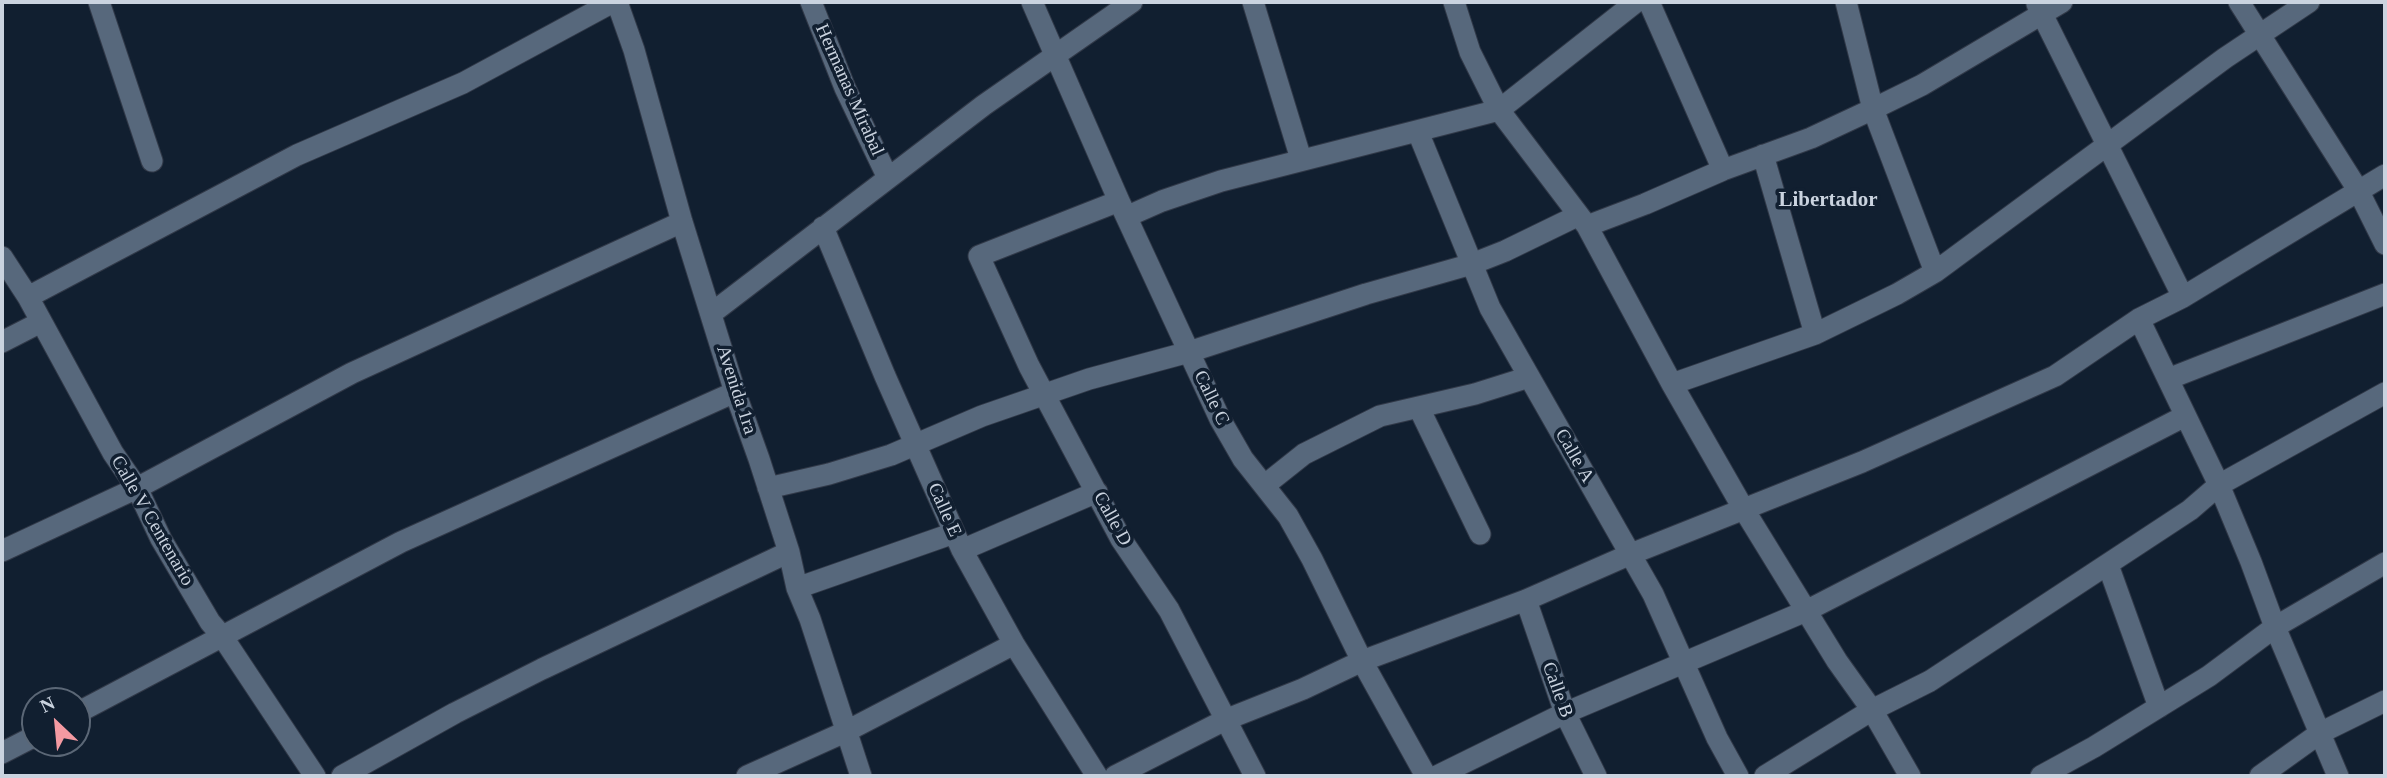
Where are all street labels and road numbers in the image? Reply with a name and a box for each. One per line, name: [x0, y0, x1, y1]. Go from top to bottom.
street label: Hermanas Mirabal: [810, 21, 888, 159]
street label: Avenida 1ra: [711, 343, 761, 437]
street label: Calle C: [1188, 367, 1234, 429]
street label: Calle A: [1549, 425, 1599, 487]
street label: Calle V Centenario: [105, 452, 199, 590]
street label: Calle E: [922, 480, 966, 540]
street label: Calle D: [1088, 488, 1136, 550]
street label: Calle B: [1536, 659, 1578, 721]

